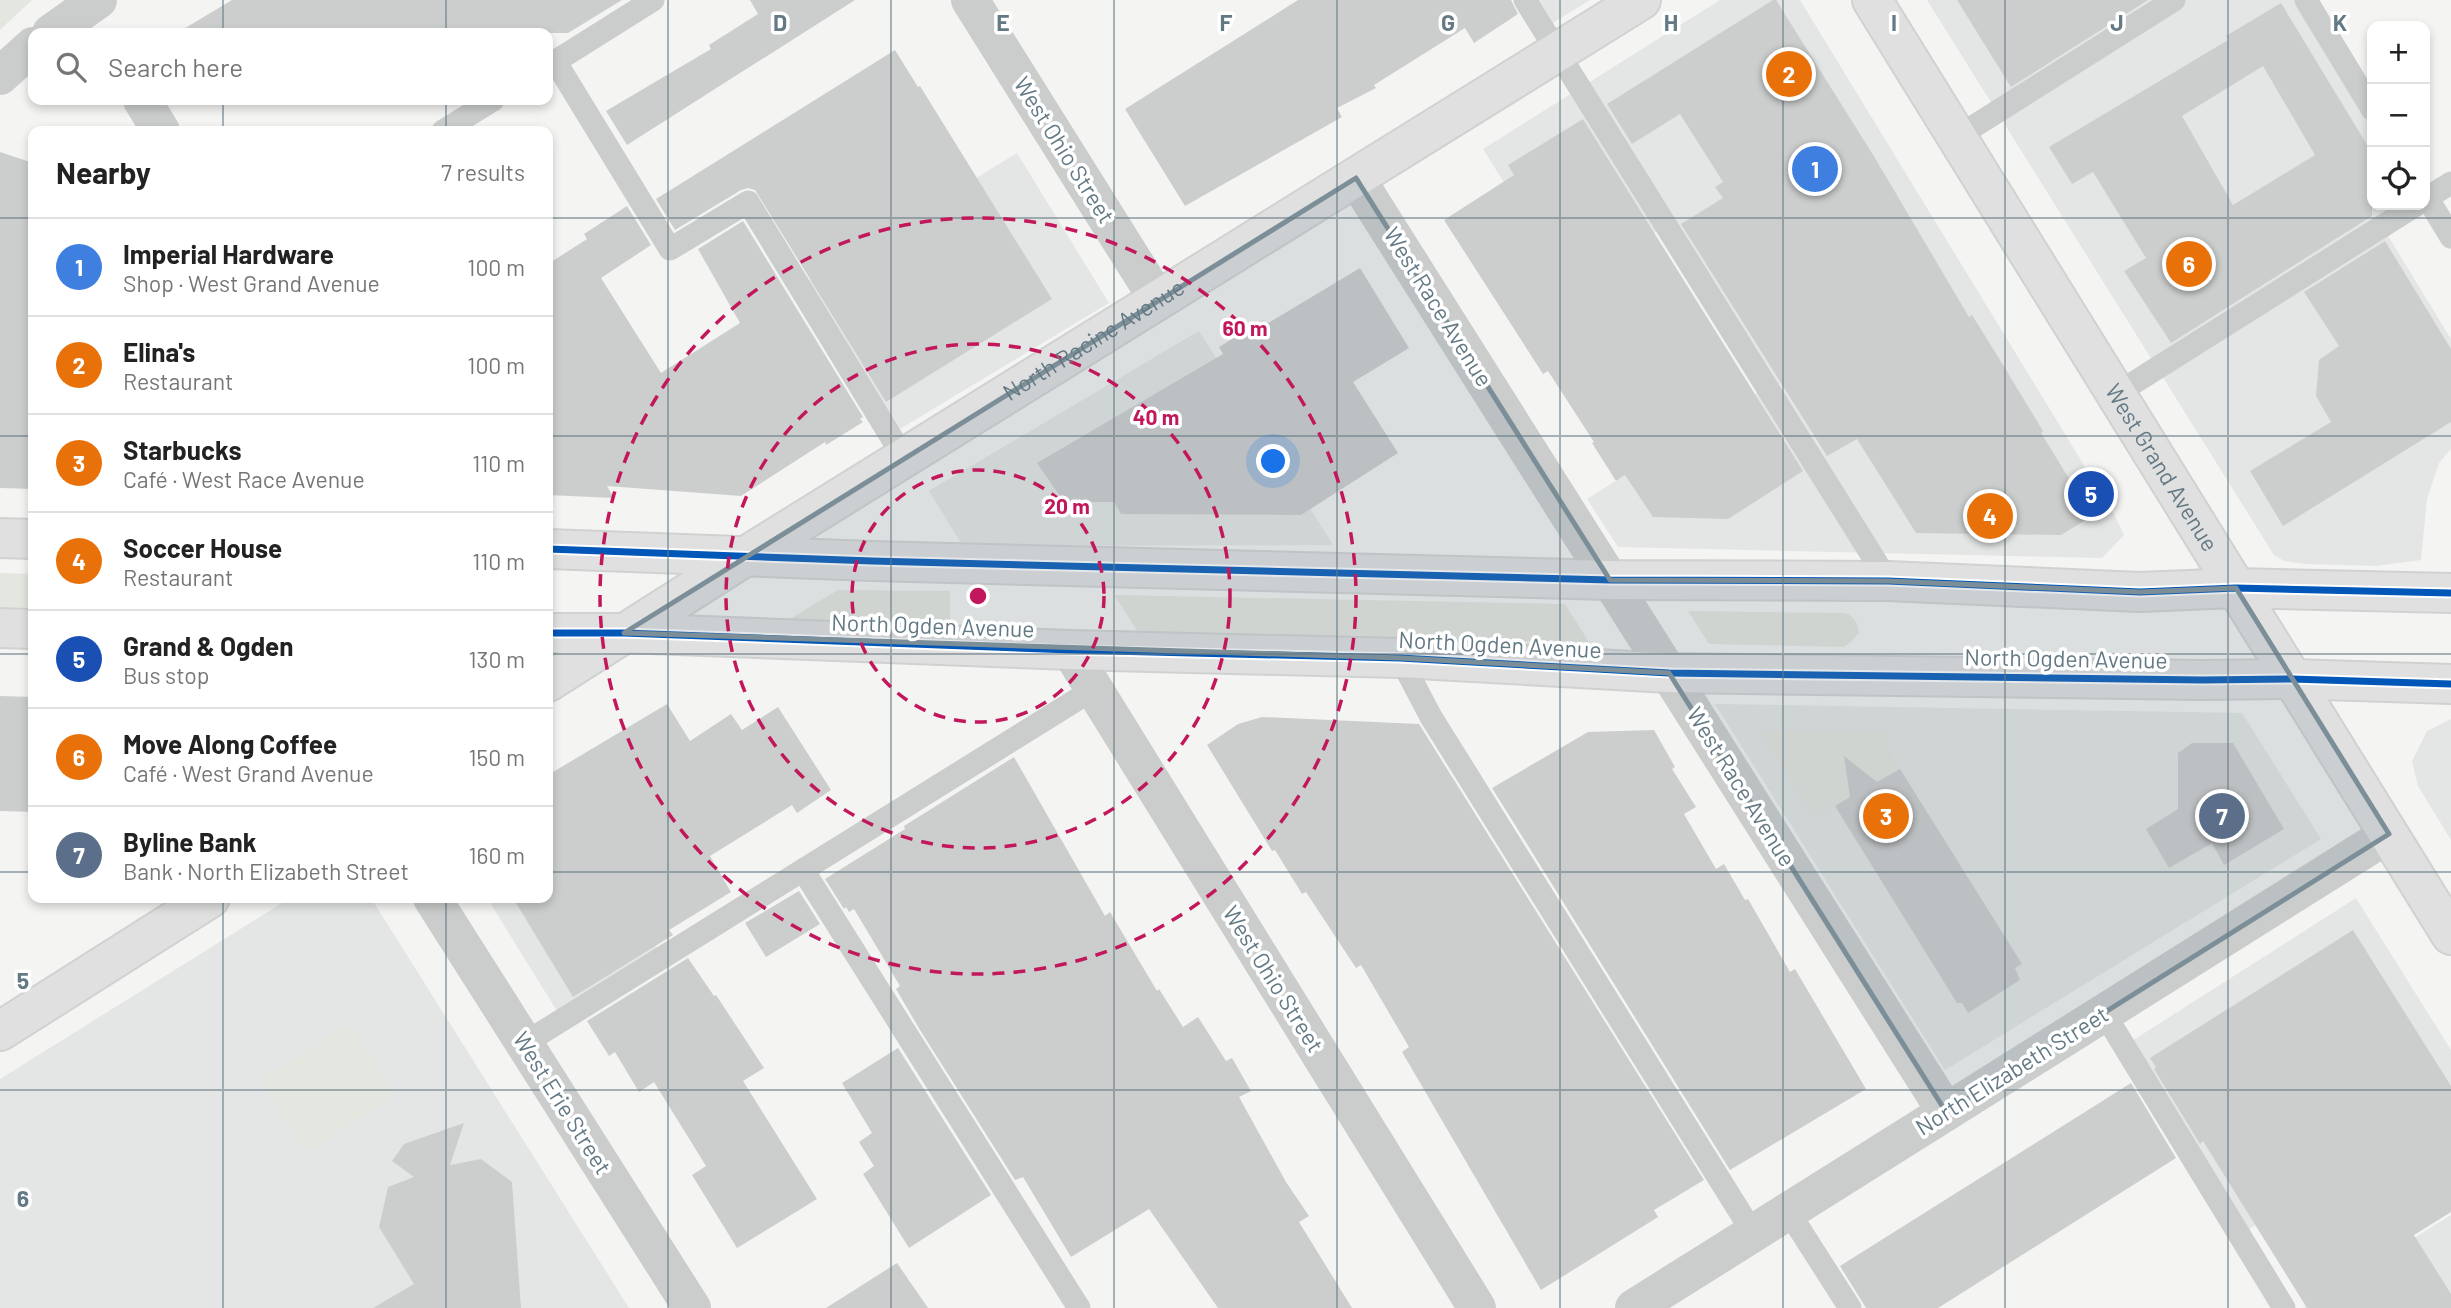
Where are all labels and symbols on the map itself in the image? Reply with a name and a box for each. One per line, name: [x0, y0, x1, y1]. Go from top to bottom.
text: D: [773, 8, 787, 36]
text: E: [996, 8, 1010, 36]
text: F: [1220, 8, 1233, 36]
text: G: [1441, 8, 1455, 36]
text: H: [1664, 8, 1678, 36]
text: I: [1891, 8, 1897, 36]
text: J: [2110, 8, 2124, 36]
text: K: [2333, 8, 2347, 36]
pin: 2: [1766, 48, 1812, 100]
street label: West Ohio Street: [1009, 71, 1121, 228]
pin: 1: [1792, 143, 1838, 195]
street label: West Race Avenue: [1379, 222, 1499, 391]
pin: 6: [2166, 238, 2212, 290]
street label: North Racine Avenue: [997, 272, 1189, 406]
text: 60 m: [1223, 315, 1267, 340]
street label: West Grand Avenue: [2100, 378, 2225, 556]
text: 40 m: [1133, 404, 1179, 429]
your location: [1256, 444, 1290, 478]
pin: 5: [2068, 468, 2114, 520]
pin: 4: [1967, 490, 2013, 542]
text: 20 m: [1044, 493, 1090, 518]
centre of rings: [966, 584, 990, 608]
street label: North Ogden Avenue: [831, 607, 1035, 643]
street label: North Ogden Avenue: [1398, 625, 1602, 663]
street label: North Ogden Avenue: [1964, 642, 2168, 674]
street label: West Race Avenue: [1682, 702, 1802, 871]
pin: 3: [1863, 790, 1909, 842]
pin: 7: [2199, 790, 2245, 842]
street label: West Ohio Street: [1218, 900, 1330, 1057]
text: 5: [17, 966, 29, 994]
street label: North Elizabeth Street: [1910, 999, 2113, 1141]
street label: West Erie Street: [508, 1026, 618, 1179]
text: 6: [17, 1184, 29, 1212]

